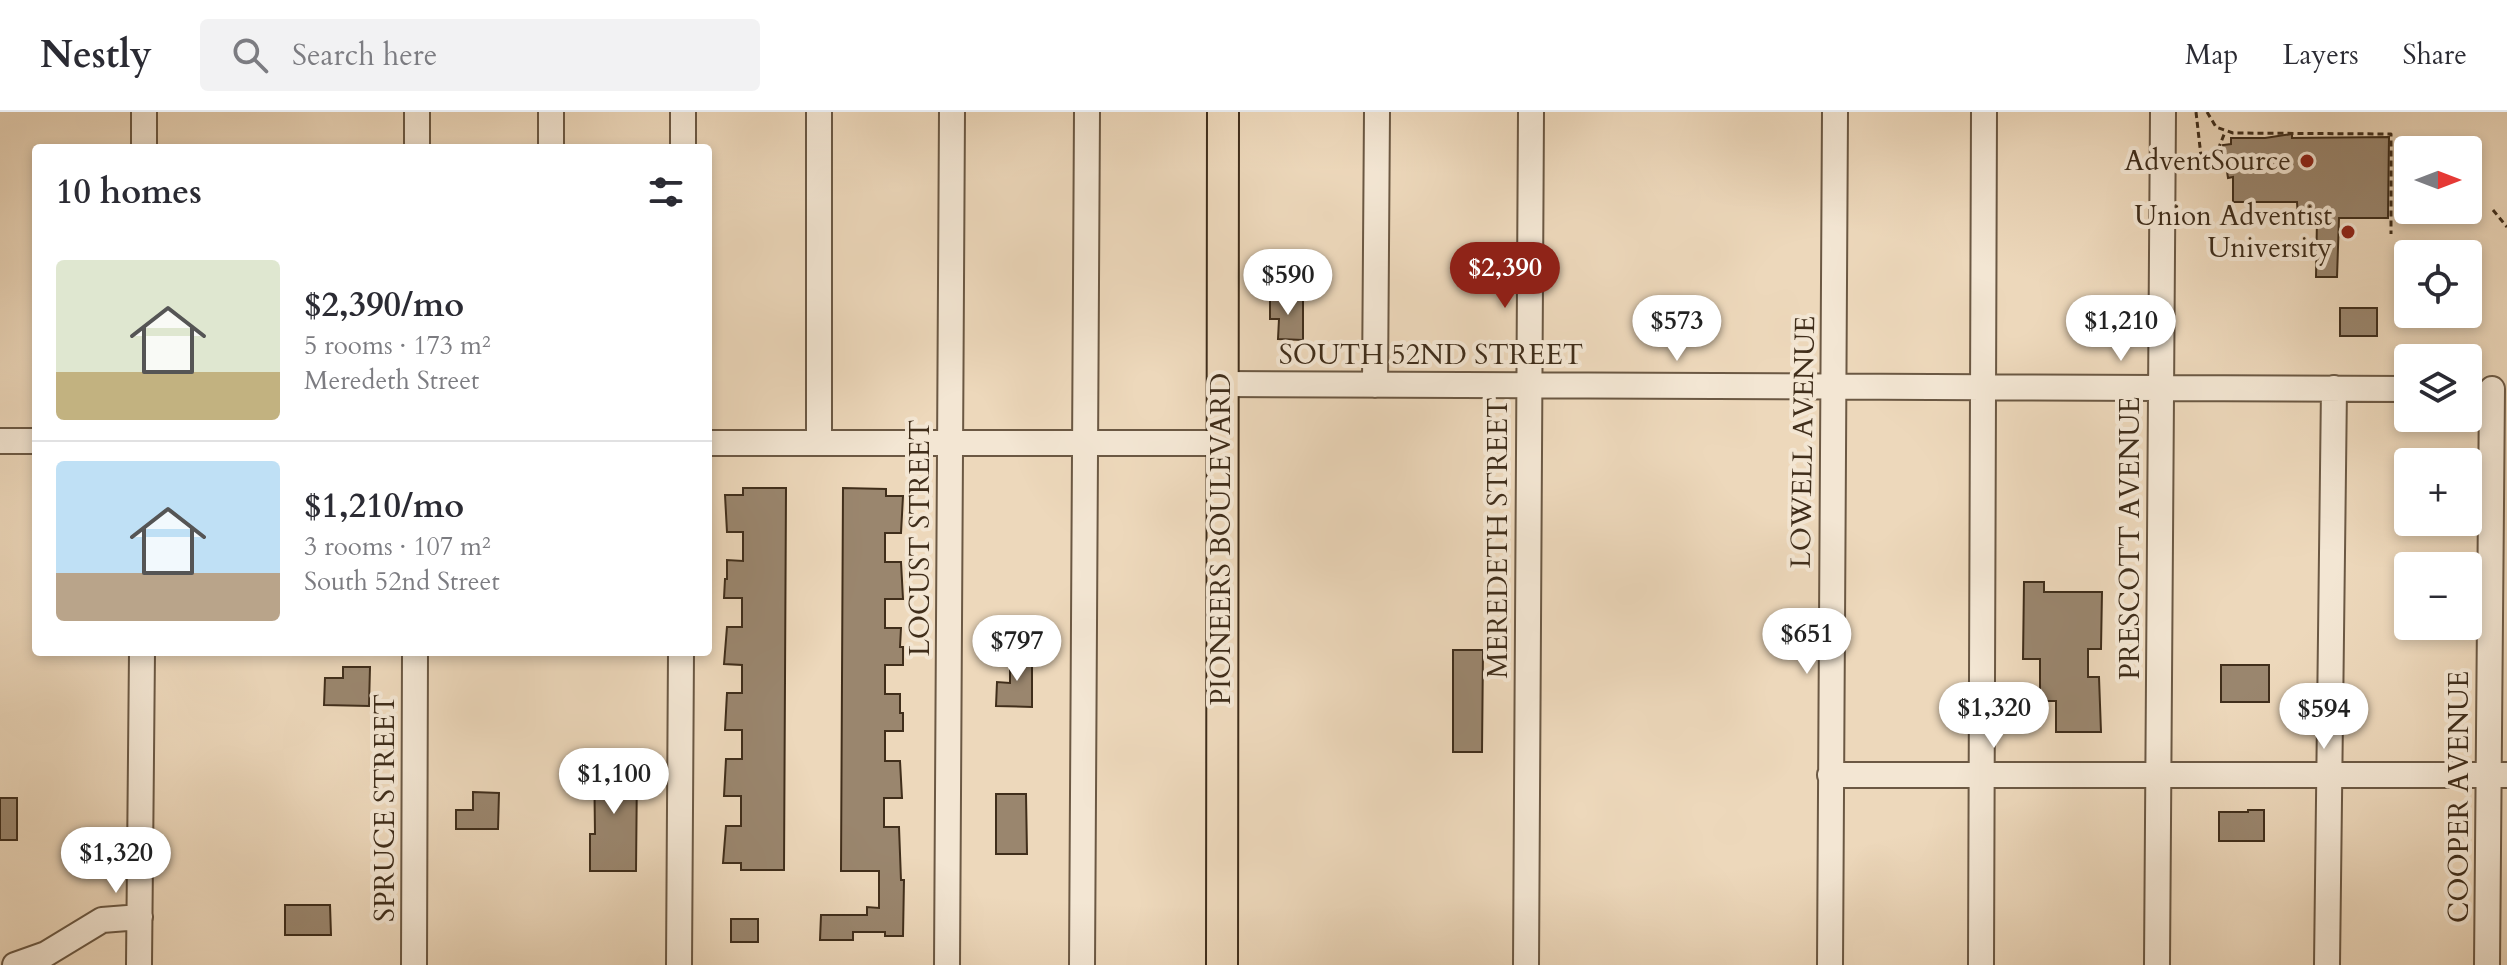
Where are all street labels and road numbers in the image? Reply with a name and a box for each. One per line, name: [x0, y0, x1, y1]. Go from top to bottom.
street label: LOWELL AVENUE: [1782, 315, 1824, 569]
street label: SOUTH 52ND STREET: [1279, 336, 1583, 374]
street label: PIONEERS BOULEVARD: [1202, 373, 1240, 705]
street label: PRESCOTT AVENUE: [2111, 396, 2149, 680]
street label: MEREDETH STREET: [1479, 398, 1517, 678]
street label: LOCUST STREET: [901, 420, 939, 656]
street label: COOPER AVENUE: [2440, 671, 2478, 923]
street label: SPRUCE STREET: [366, 694, 404, 922]

